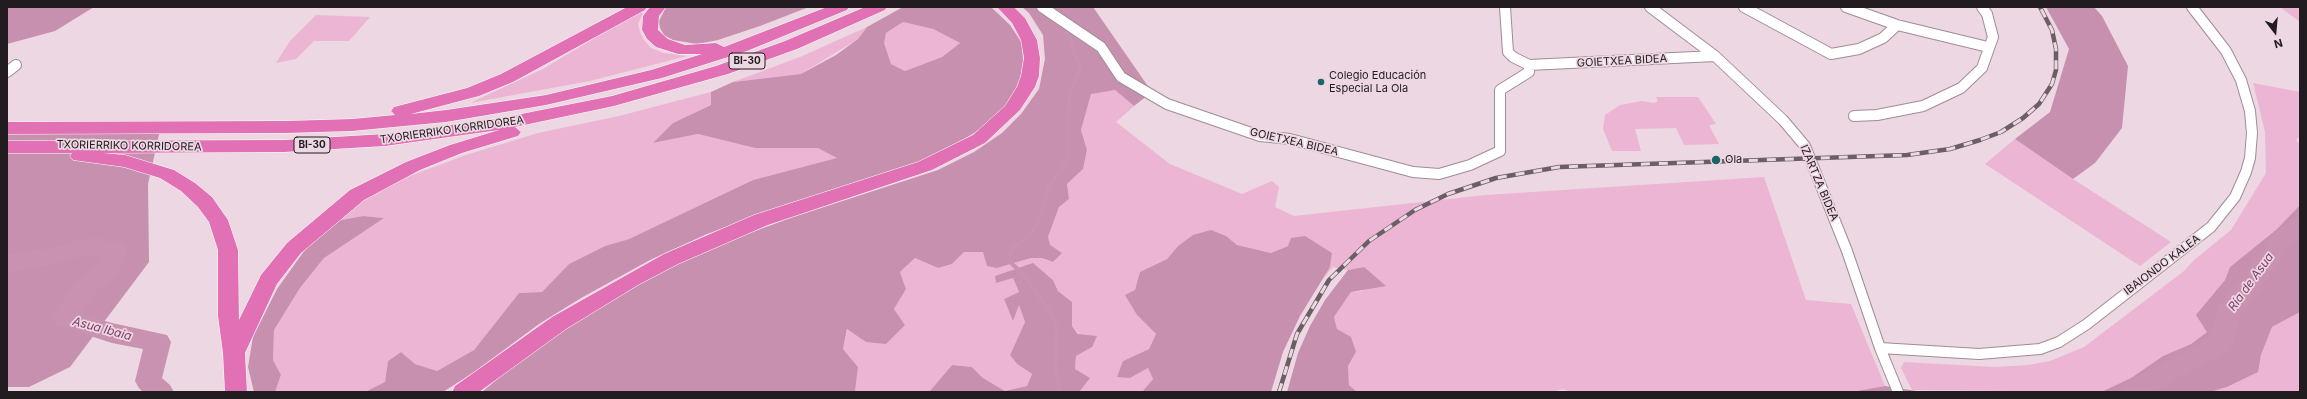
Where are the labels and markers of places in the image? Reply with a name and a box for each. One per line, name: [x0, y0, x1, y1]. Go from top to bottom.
place label: Colegio Educación Especial La Ola: [1329, 69, 1426, 95]
marker: Colegio Educación Especial La Ola: [1316, 77, 1326, 87]
place label: Ola: [1725, 153, 1742, 167]
marker: Ola: [1710, 154, 1722, 166]

